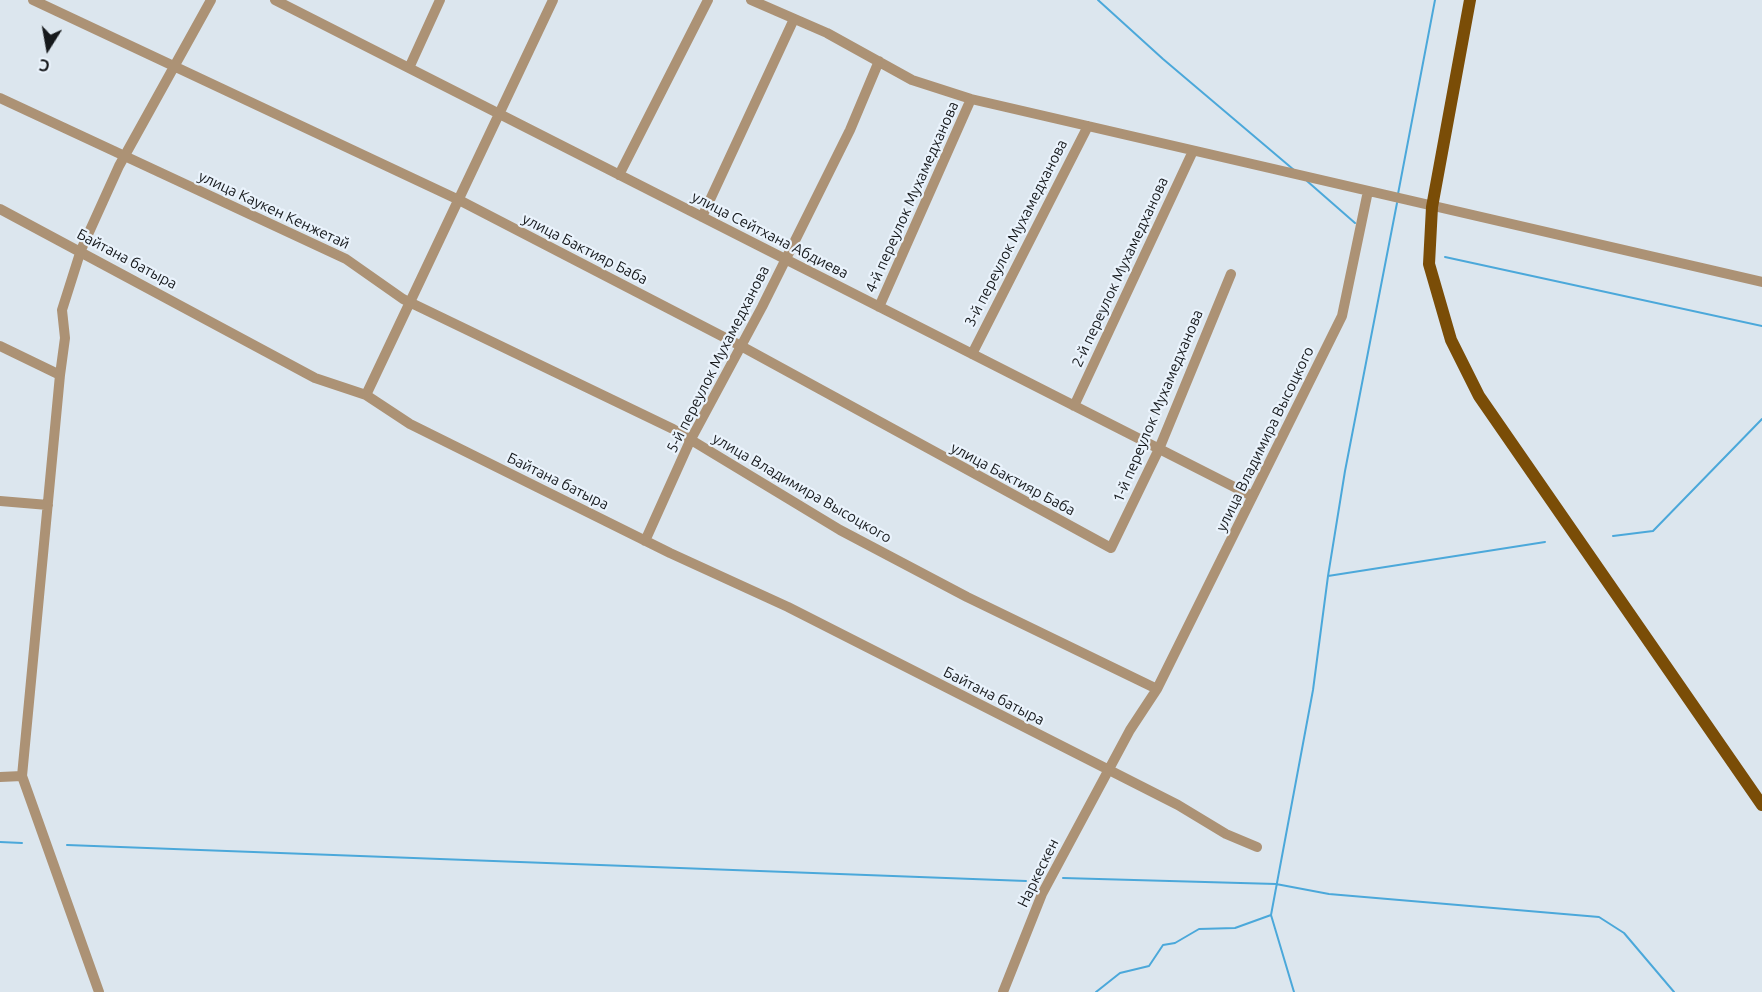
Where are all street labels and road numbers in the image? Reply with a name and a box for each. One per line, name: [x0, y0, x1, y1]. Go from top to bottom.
street label: 4-й переулок Мухамедханова: [862, 99, 962, 295]
street label: 3-й переулок Мухамедханова: [961, 136, 1071, 330]
street label: улица Каукен Кенжетай: [195, 167, 353, 253]
street label: 2-й переулок Мухамедханова: [1068, 174, 1172, 370]
street label: улица Сейтхана Абдиева: [689, 188, 851, 282]
street label: улица Бактияр Баба: [519, 210, 651, 288]
street label: Байтана батыра: [74, 225, 180, 293]
street label: 5-й переулок Мухамедханова: [663, 262, 773, 456]
street label: 1-й переулок Мухамедханова: [1109, 307, 1207, 505]
street label: улица Владимира Высоцкого: [1212, 343, 1318, 535]
street label: улица Владимира Высоцкого: [709, 429, 895, 547]
street label: улица Бактияр Баба: [948, 439, 1078, 519]
street label: Байтана батыра: [504, 449, 612, 513]
street label: Байтана батыра: [941, 663, 1047, 729]
street label: Наркескен: [1014, 836, 1062, 910]

